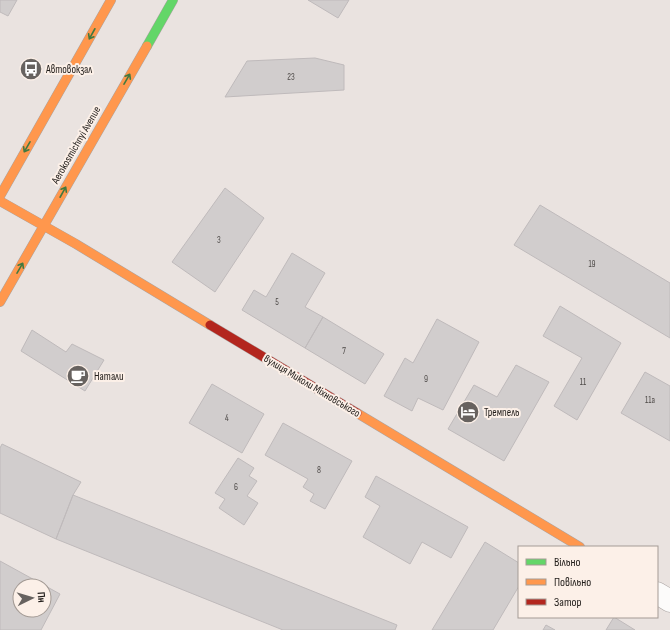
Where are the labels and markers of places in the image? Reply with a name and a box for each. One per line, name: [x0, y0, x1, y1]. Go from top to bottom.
bus stop icon: Автовокзал: [18, 56, 44, 82]
place label: Автовокзал: [45, 63, 92, 76]
cafe icon: Натали: [65, 363, 91, 389]
place label: Натали: [94, 370, 124, 383]
hotel icon: Тремпель: [455, 399, 481, 425]
place label: Тремпель: [484, 406, 519, 419]

